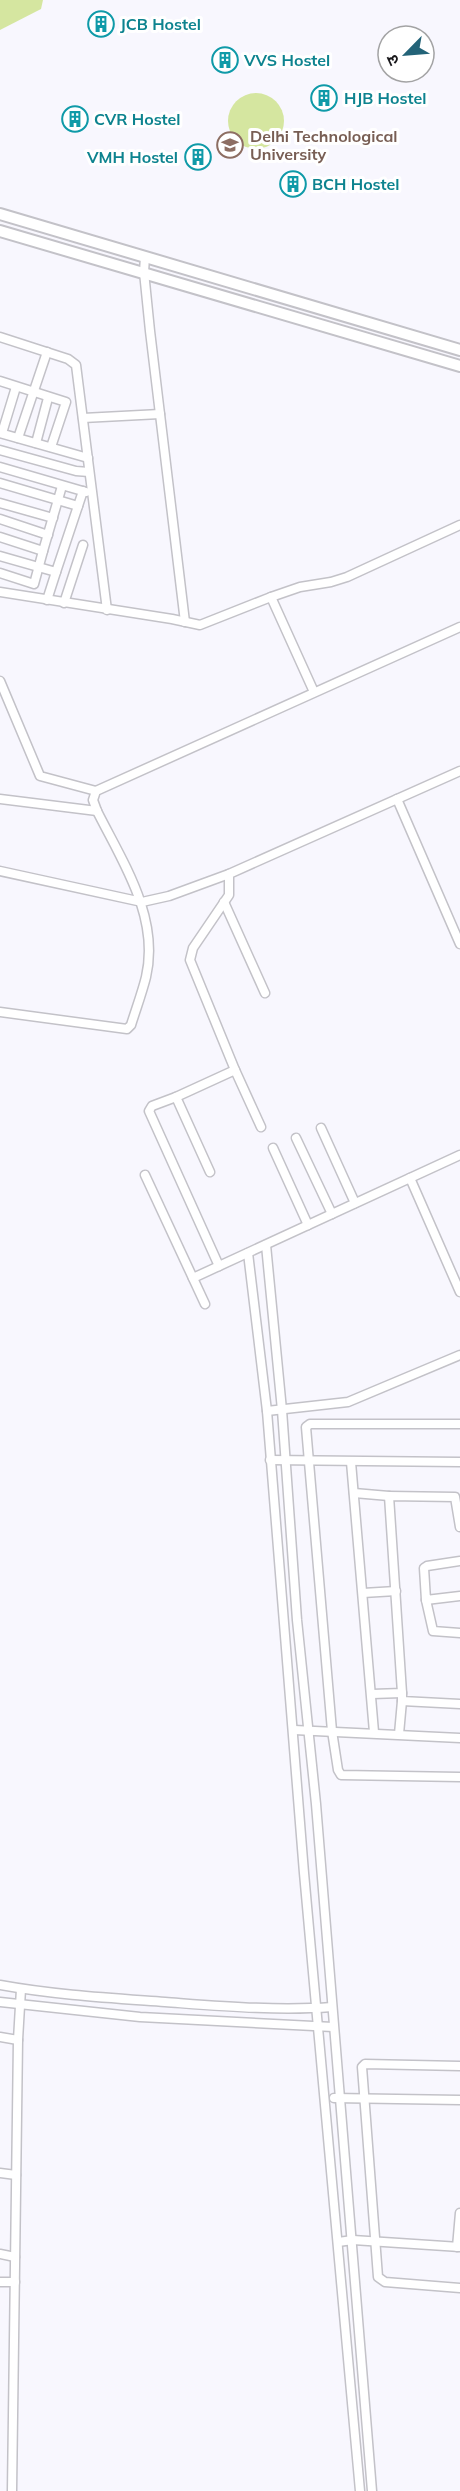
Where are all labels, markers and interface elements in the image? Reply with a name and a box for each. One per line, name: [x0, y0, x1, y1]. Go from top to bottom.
building icon: JCB Hostel: [86, 9, 116, 39]
place label: JCB Hostel: [120, 14, 201, 34]
north arrow: [376, 24, 436, 84]
building icon: VVS Hostel: [210, 45, 240, 75]
place label: VVS Hostel: [243, 50, 330, 70]
text: उ: [381, 51, 403, 69]
building icon: HJB Hostel: [309, 83, 339, 113]
place label: HJB Hostel: [344, 88, 426, 108]
building icon: CVR Hostel: [60, 104, 90, 134]
place label: CVR Hostel: [94, 109, 181, 129]
place label: Delhi Technological University: [250, 126, 398, 164]
school or university icon: Delhi Technological University: [215, 130, 245, 160]
building icon: VMH Hostel: [183, 142, 213, 172]
place label: VMH Hostel: [86, 147, 178, 167]
building icon: BCH Hostel: [278, 169, 308, 199]
place label: BCH Hostel: [312, 174, 400, 194]

